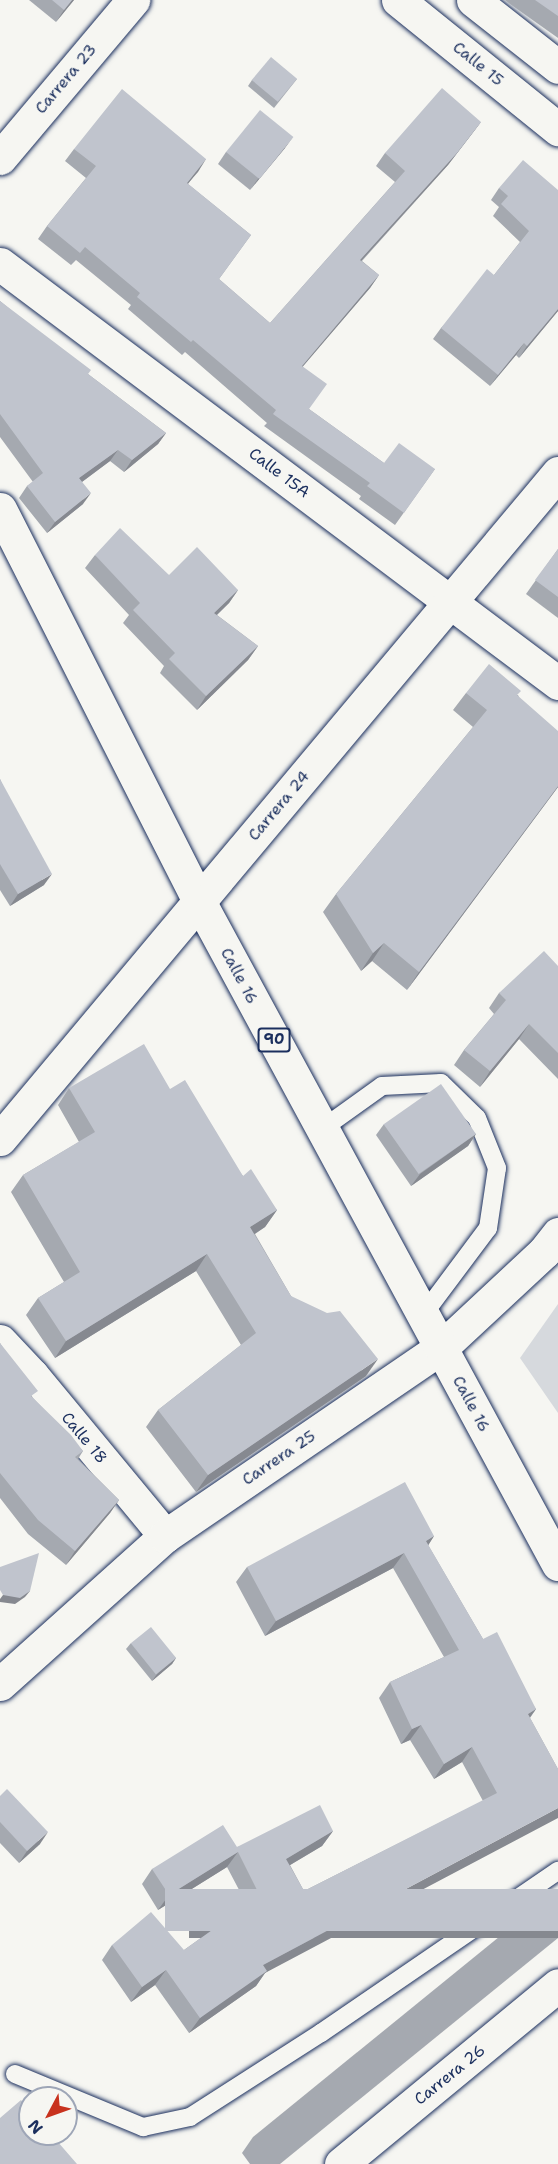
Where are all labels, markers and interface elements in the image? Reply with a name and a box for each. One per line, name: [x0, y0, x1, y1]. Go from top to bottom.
street label: Calle 15: [449, 38, 507, 90]
street label: Carrera 23: [31, 40, 101, 118]
street label: Calle 15A: [245, 444, 313, 502]
street label: Carrera 24: [244, 767, 314, 845]
street label: Calle 16: [216, 945, 262, 1007]
road number: 90: [258, 1028, 290, 1052]
street label: Calle 16: [448, 1373, 494, 1435]
street label: Calle 18: [57, 1408, 111, 1468]
street label: Carrera 25: [239, 1426, 319, 1490]
street label: Carrera 26: [411, 2041, 489, 2109]
north arrow: [18, 2086, 78, 2146]
text: N: [23, 2115, 48, 2139]

